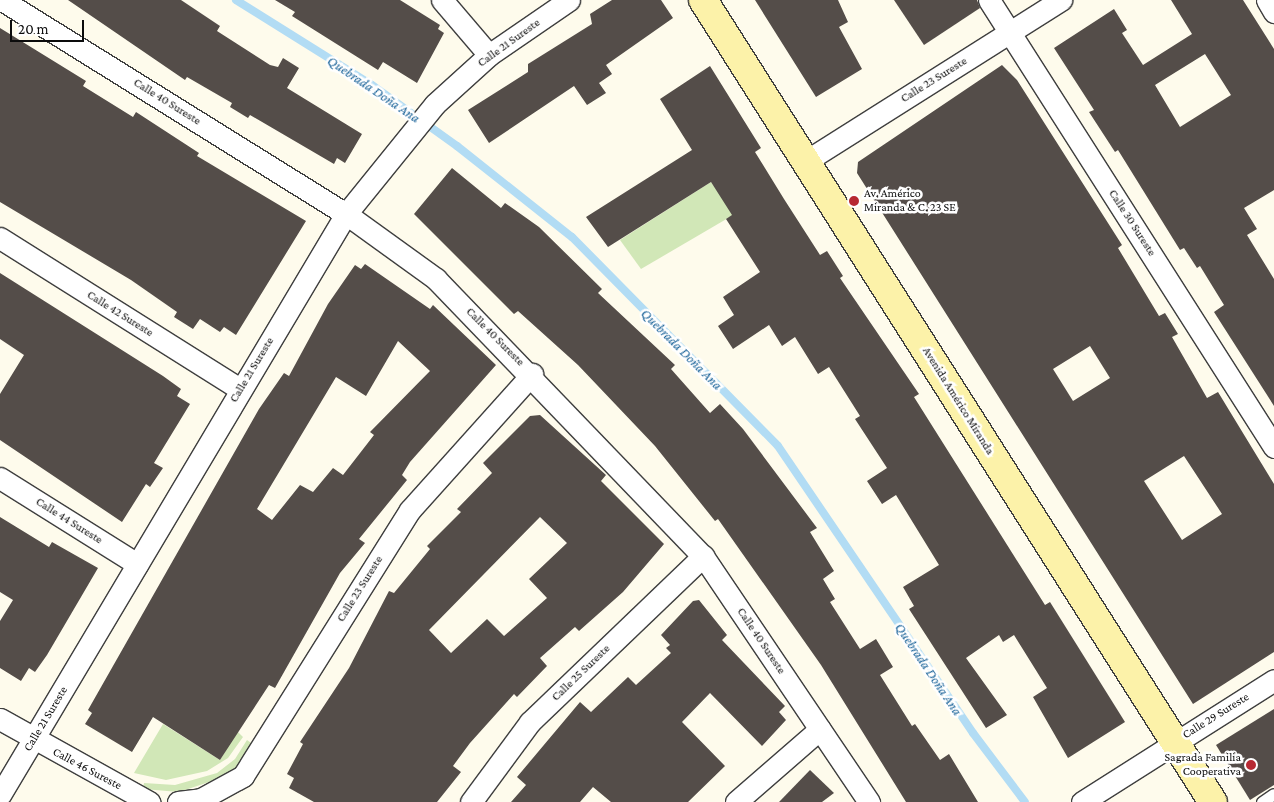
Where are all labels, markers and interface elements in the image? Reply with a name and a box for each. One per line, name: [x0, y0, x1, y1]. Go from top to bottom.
scale bar: [12, 10, 86, 42]
street label: Calle 21 Sureste: [475, 16, 543, 70]
text: 20 m: [18, 21, 49, 37]
water label: Quebrada Doña Ana: [325, 52, 423, 126]
street label: Calle 23 Sureste: [898, 54, 970, 106]
street label: Calle 40 Sureste: [131, 76, 203, 128]
place label: Av. Américo Miranda & C. 23 SE: [864, 187, 956, 215]
street label: Calle 30 Sureste: [1105, 187, 1159, 259]
marker: Av. Américo Miranda & C. 23 SE: [848, 195, 860, 207]
street label: Calle 42 Sureste: [84, 288, 156, 340]
street label: Calle 40 Sureste: [463, 305, 527, 369]
water label: Quebrada Doña Ana: [638, 305, 726, 393]
street label: Calle 21 Sureste: [227, 335, 277, 405]
street label: Avenida Américo Miranda: [919, 345, 997, 457]
street label: Calle 44 Sureste: [33, 495, 105, 547]
street label: Calle 23 Sureste: [334, 553, 386, 625]
street label: Calle 40 Sureste: [734, 605, 788, 677]
water label: Quebrada Doña Ana: [892, 620, 966, 718]
street label: Calle 25 Sureste: [549, 642, 613, 704]
street label: Calle 21 Sureste: [21, 684, 71, 754]
street label: Calle 29 Sureste: [1180, 690, 1252, 742]
street label: Calle 46 Sureste: [50, 745, 124, 793]
place label: Sagrada Familia Cooperativa: [1164, 751, 1241, 779]
marker: Sagrada Familia Cooperativa: [1245, 759, 1257, 771]

